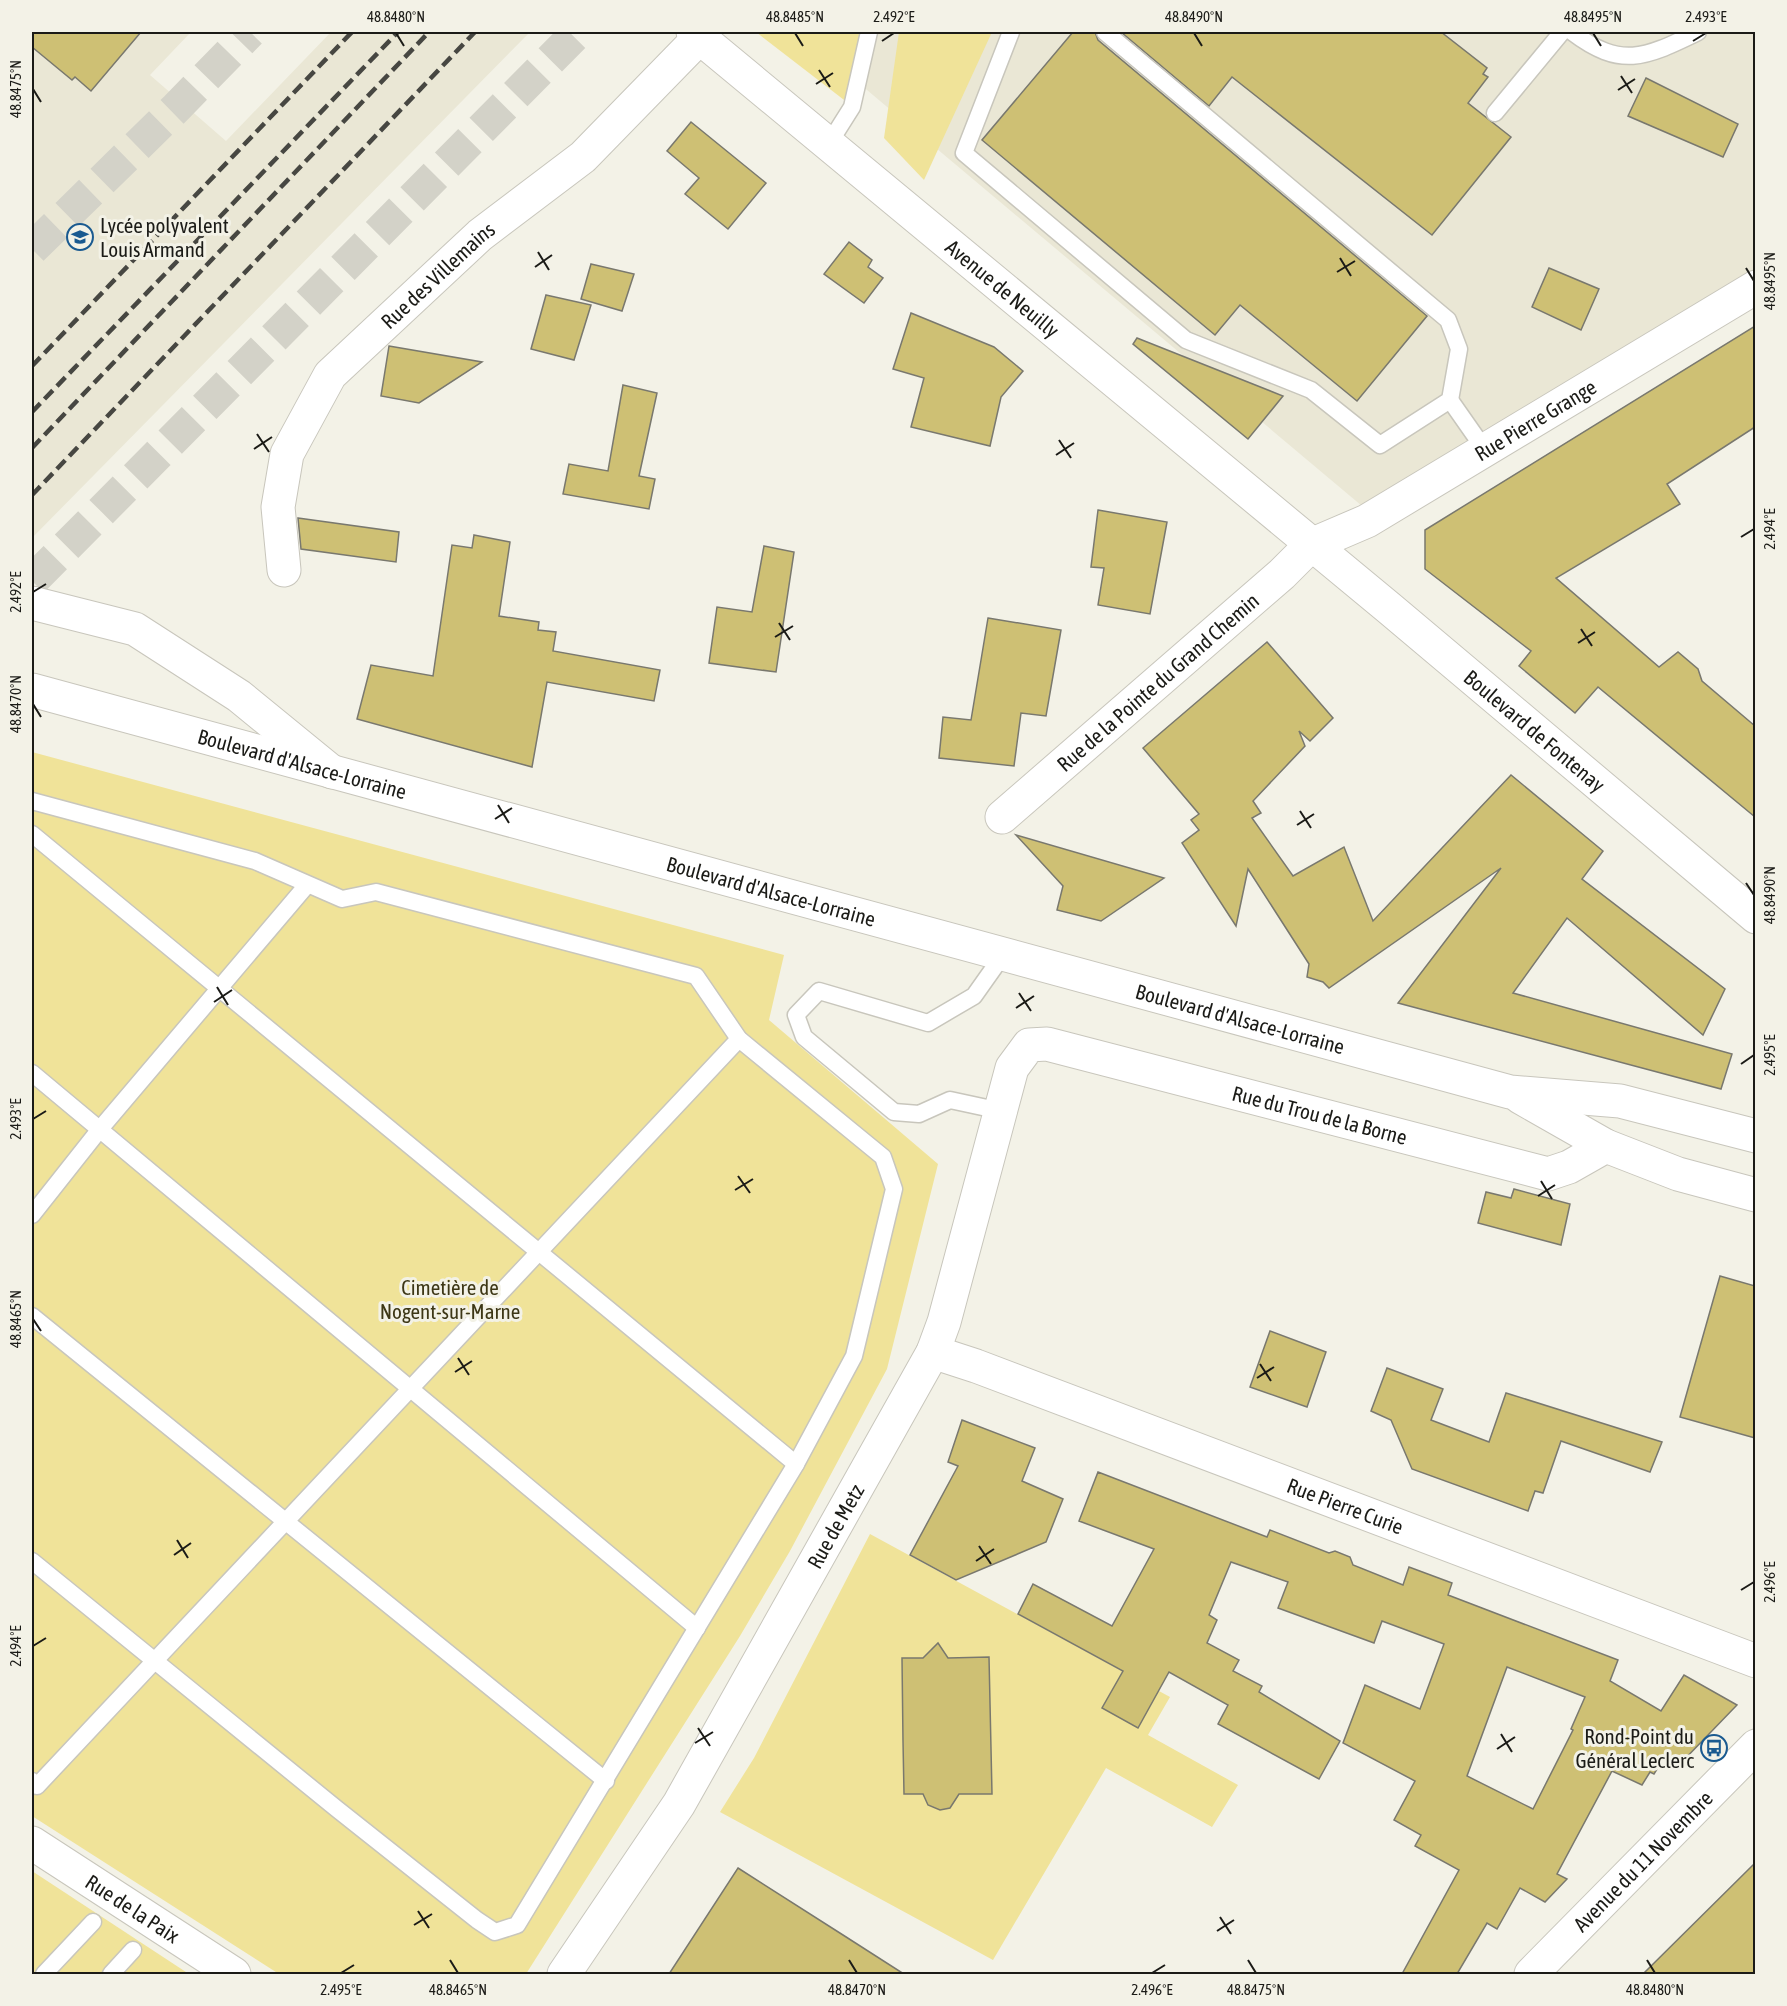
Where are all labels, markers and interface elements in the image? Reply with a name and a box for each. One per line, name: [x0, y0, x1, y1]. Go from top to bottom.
text: 48.8480°N: [367, 8, 425, 25]
text: 48.8485°N: [766, 8, 824, 25]
text: 2.492°E: [873, 8, 915, 25]
text: 48.8490°N: [1165, 8, 1223, 25]
text: 48.8495°N: [1564, 8, 1622, 25]
text: 2.493°E: [1685, 8, 1727, 25]
text: 48.8475°N: [7, 60, 24, 118]
place label: Lycée polyvalent Louis Armand: [100, 213, 229, 261]
street label: Rue des Villemains: [376, 217, 499, 333]
school or university icon: Lycée polyvalent Louis Armand: [65, 222, 95, 252]
street label: Avenue de Neuilly: [941, 234, 1065, 342]
text: 48.8495°N: [1761, 252, 1778, 310]
street label: Rue Pierre Grange: [1470, 374, 1600, 465]
text: 2.494°E: [1761, 508, 1778, 550]
text: 2.492°E: [7, 571, 24, 613]
street label: Rue de la Pointe du Grand Chemin: [1052, 588, 1263, 776]
street label: Boulevard de Fontenay: [1460, 665, 1610, 797]
text: 48.8470°N: [7, 675, 24, 733]
street label: Boulevard d'Alsace-Lorraine: [195, 724, 409, 803]
street label: Boulevard d'Alsace-Lorraine: [664, 851, 878, 931]
text: 48.8490°N: [1761, 866, 1778, 924]
street label: Boulevard d'Alsace-Lorraine: [1133, 979, 1347, 1058]
text: 2.495°E: [1761, 1034, 1778, 1076]
street label: Rue du Trou de la Borne: [1230, 1081, 1410, 1149]
text: 2.493°E: [7, 1098, 24, 1140]
park label: Cimetière de Nogent-sur-Marne: [380, 1275, 520, 1323]
text: 48.8465°N: [7, 1290, 24, 1348]
street label: Rue Pierre Curie: [1284, 1473, 1407, 1539]
street label: Rue de Metz: [802, 1479, 869, 1572]
text: 2.496°E: [1761, 1561, 1778, 1603]
text: 2.494°E: [7, 1625, 24, 1667]
place label: Rond-Point du Général Leclerc: [1575, 1724, 1694, 1772]
bus stop icon: Rond-Point du Général Leclerc: [1699, 1733, 1729, 1763]
street label: Avenue du 11 Novembre: [1568, 1786, 1717, 1936]
street label: Rue de la Paix: [81, 1869, 184, 1948]
text: 2.495°E: [320, 1981, 362, 1998]
text: 48.8465°N: [429, 1981, 487, 1998]
text: 48.8470°N: [828, 1981, 886, 1998]
text: 2.496°E: [1131, 1981, 1173, 1998]
text: 48.8475°N: [1227, 1981, 1285, 1998]
text: 48.8480°N: [1626, 1981, 1684, 1998]

